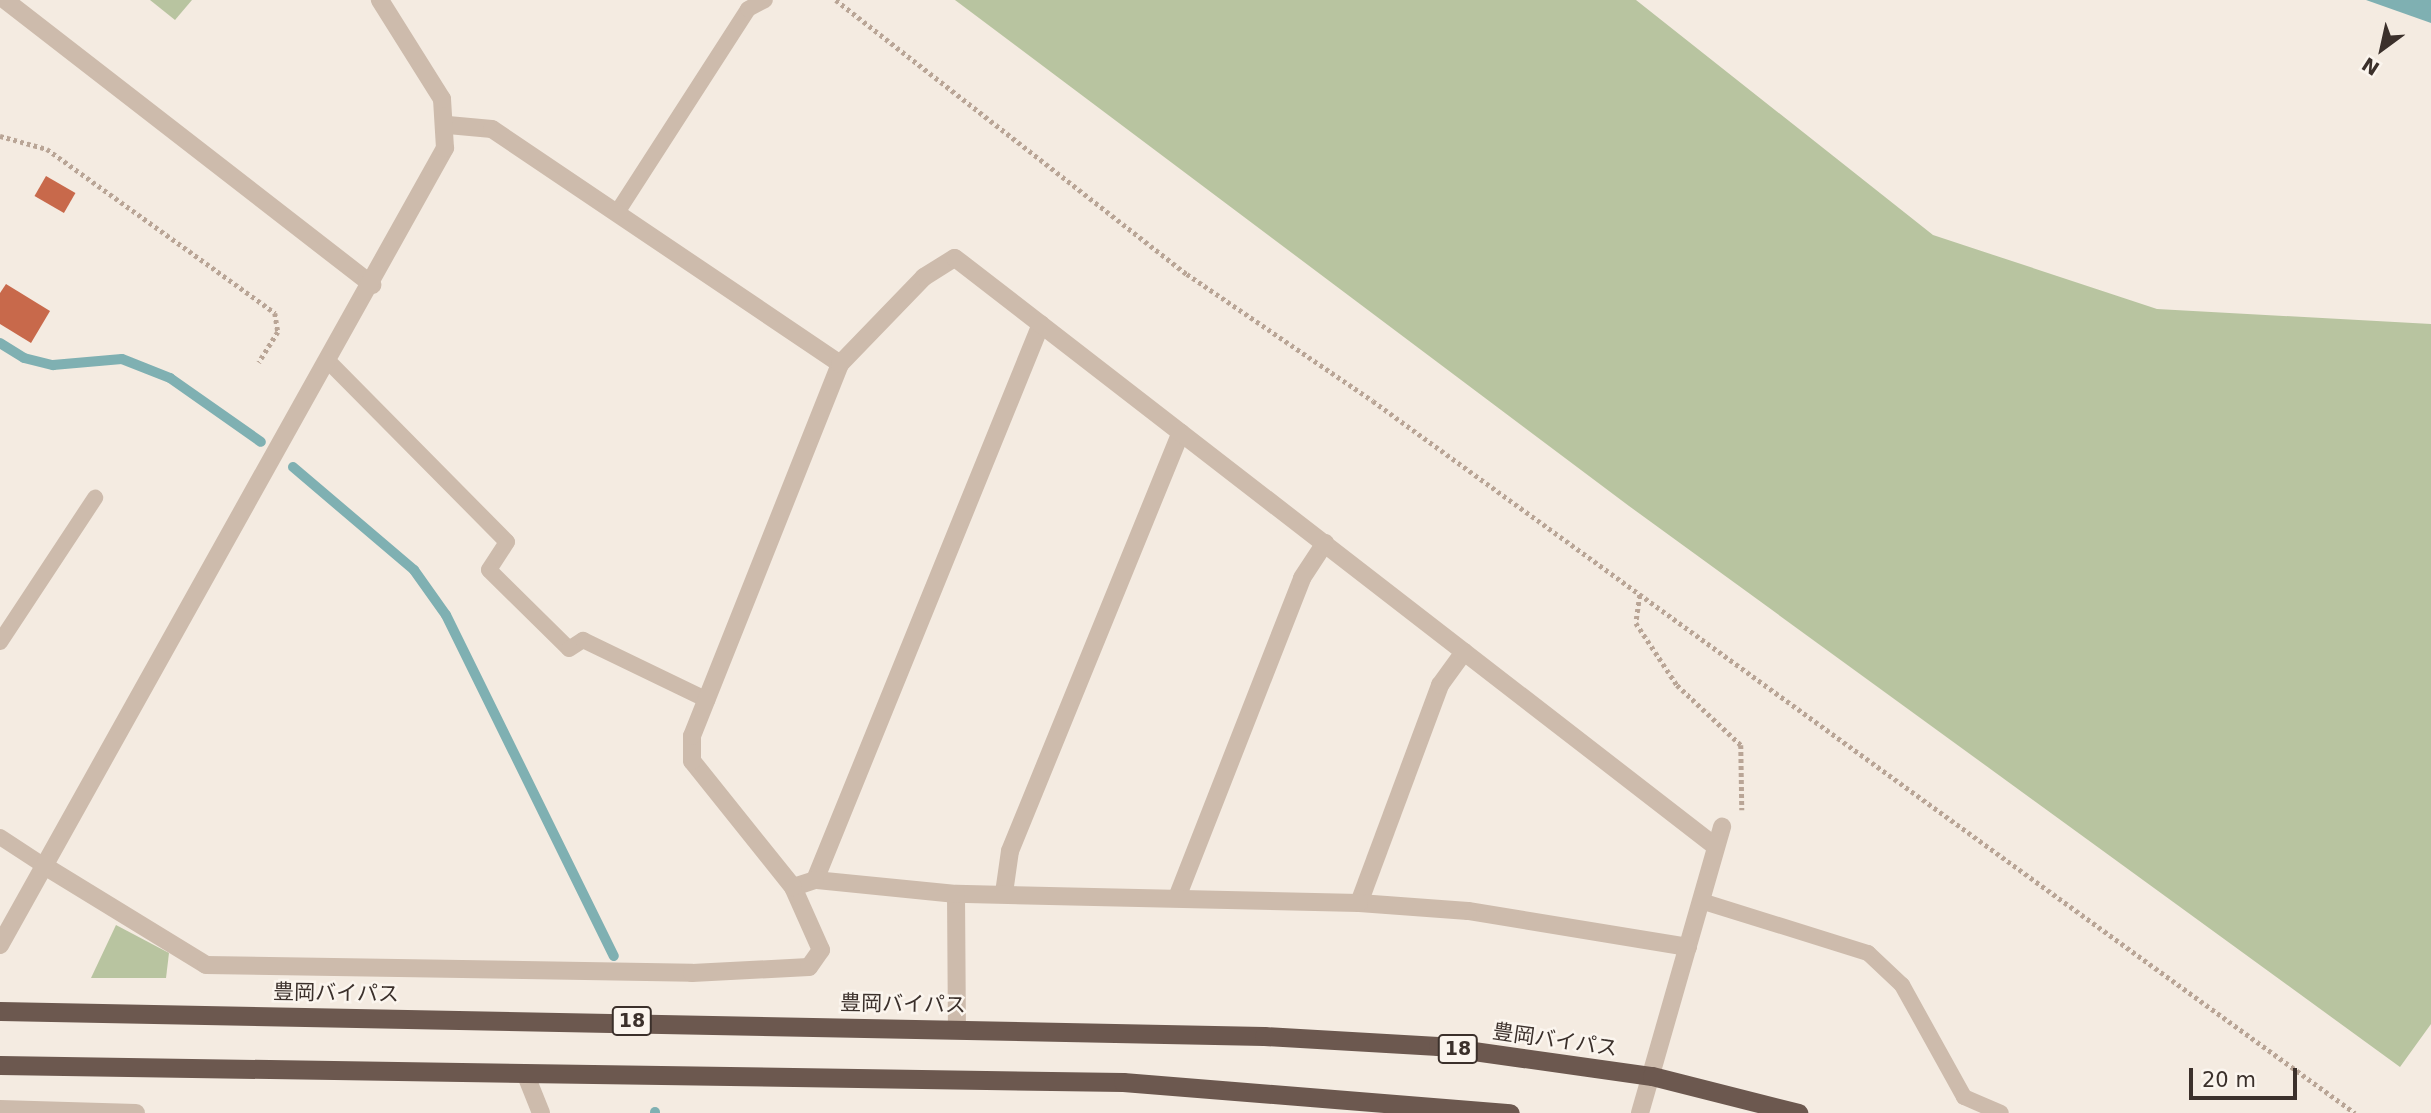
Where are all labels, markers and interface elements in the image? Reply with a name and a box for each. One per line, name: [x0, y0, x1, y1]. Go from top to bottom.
north arrow: [2347, 14, 2417, 84]
text: N: [2358, 53, 2383, 80]
street label: 豊岡バイパス: [273, 979, 399, 1007]
street label: 豊岡バイパス: [840, 990, 966, 1018]
road number: 18: [611, 1006, 653, 1036]
street label: 豊岡バイパス: [1491, 1019, 1619, 1061]
road number: 18: [1437, 1034, 1479, 1064]
scale bar: [2193, 1054, 2302, 1098]
text: 20 m: [2202, 1068, 2256, 1092]

